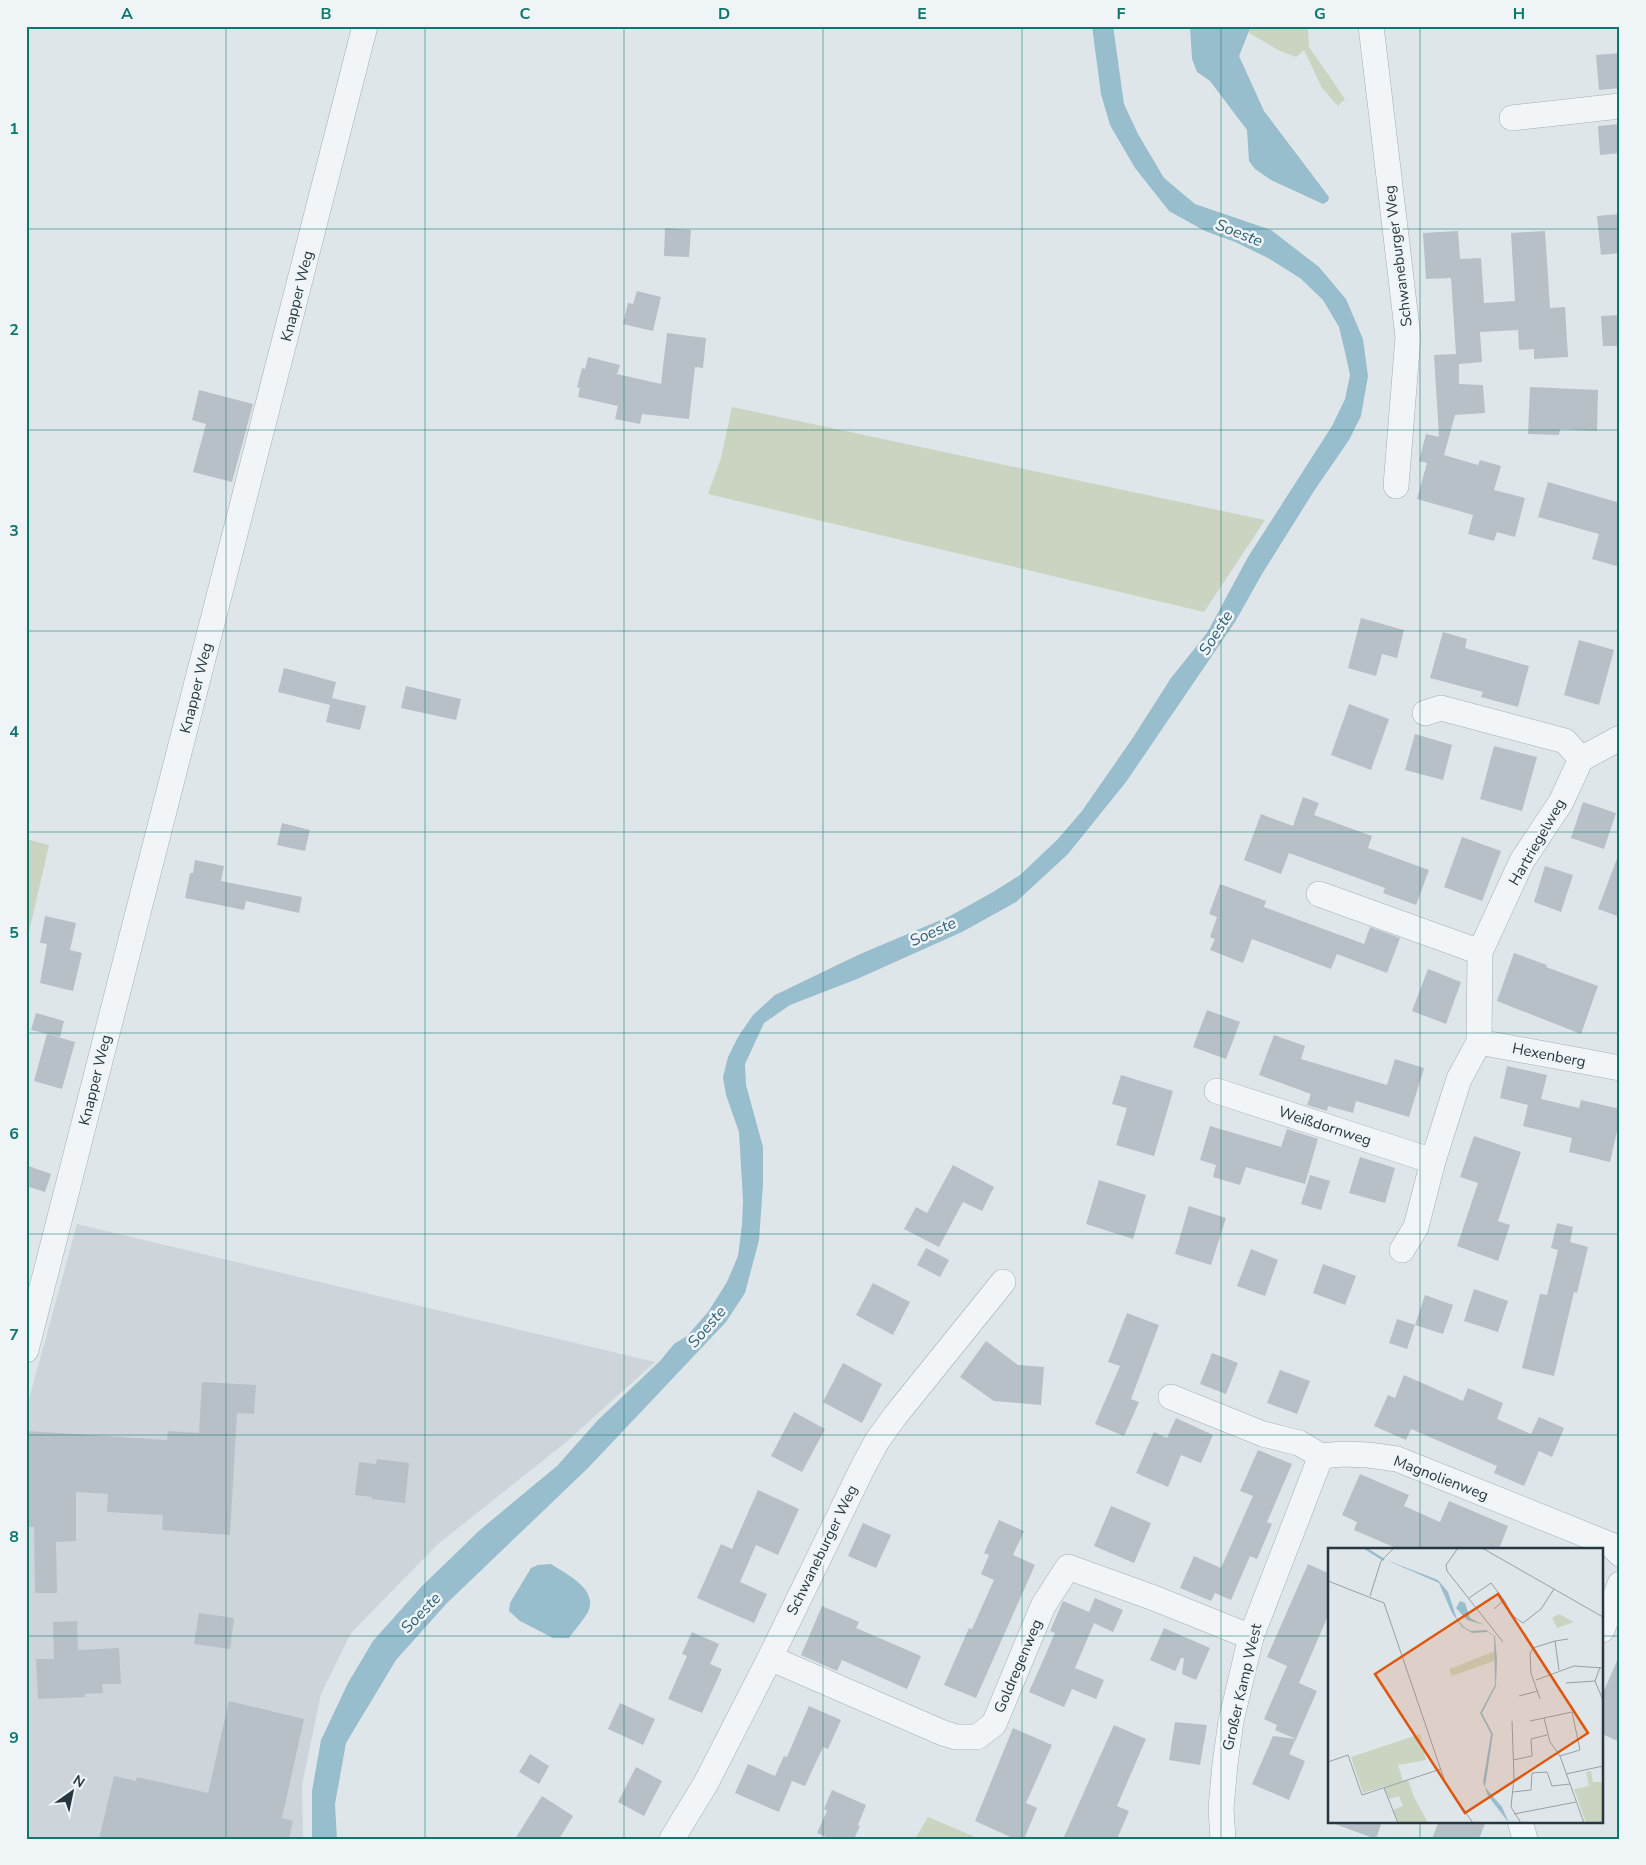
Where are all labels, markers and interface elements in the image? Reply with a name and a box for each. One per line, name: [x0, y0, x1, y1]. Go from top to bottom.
text: A: [121, 3, 133, 25]
text: B: [320, 3, 332, 25]
text: C: [520, 3, 531, 25]
text: D: [718, 3, 730, 25]
text: E: [917, 3, 927, 25]
text: F: [1117, 3, 1126, 25]
text: G: [1314, 3, 1326, 25]
text: H: [1513, 3, 1525, 25]
text: 1: [9, 118, 19, 140]
street label: Schwaneburger Weg: [1379, 184, 1417, 328]
water label: Soeste: [1212, 214, 1266, 253]
street label: Knapper Weg: [276, 248, 318, 344]
text: 2: [9, 319, 19, 341]
text: 3: [9, 520, 19, 542]
water label: Soeste: [1194, 606, 1239, 660]
street label: Knapper Weg: [175, 640, 217, 736]
text: 4: [9, 721, 19, 743]
street label: Hartriegelweg: [1504, 795, 1570, 889]
water label: Soeste: [906, 912, 960, 952]
text: 5: [9, 922, 19, 944]
street label: Knapper Weg: [74, 1032, 116, 1128]
street label: Hexenberg: [1511, 1038, 1587, 1072]
street label: Weißdornweg: [1276, 1102, 1374, 1150]
text: 6: [9, 1123, 19, 1145]
water label: Soeste: [683, 1301, 732, 1353]
text: 7: [9, 1324, 19, 1346]
street label: Magnolienweg: [1391, 1451, 1491, 1505]
street label: Schwaneburger Weg: [782, 1482, 862, 1618]
text: 8: [9, 1526, 19, 1548]
inset map: [1328, 1548, 1604, 1822]
water label: Soeste: [396, 1587, 446, 1638]
street label: Goldregenweg: [989, 1616, 1047, 1716]
street label: Großer Kamp West: [1218, 1621, 1266, 1752]
text: 9: [9, 1727, 19, 1749]
north arrow: [48, 1768, 98, 1818]
text: N: [69, 1771, 88, 1792]

